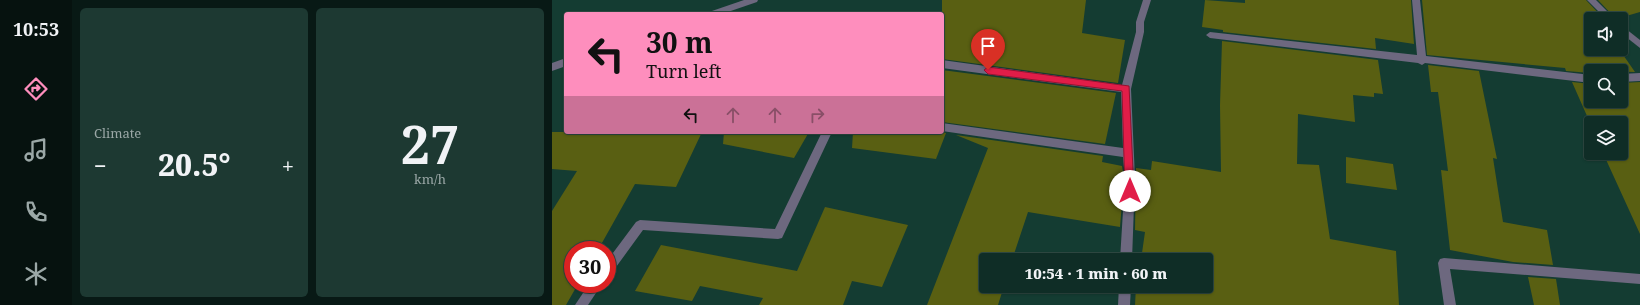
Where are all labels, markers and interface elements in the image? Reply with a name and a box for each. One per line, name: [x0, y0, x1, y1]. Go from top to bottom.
map controls: [1584, 12, 1628, 160]
button: sound: [1584, 12, 1628, 56]
text: 10:53: [13, 17, 59, 41]
text: 30 m: [646, 23, 713, 61]
icon: left: [580, 28, 632, 80]
pin: [971, 29, 1005, 70]
icon: arrive: [977, 35, 999, 57]
text: Turn left: [646, 59, 721, 83]
button: search: [1584, 64, 1628, 108]
icon: directions: [22, 75, 50, 103]
icon: left: [680, 104, 702, 126]
icon: ahead: [722, 104, 744, 126]
icon: ahead: [764, 104, 786, 126]
icon: right: [806, 104, 828, 126]
text: 27: [401, 108, 459, 179]
button: layers: [1584, 116, 1628, 160]
text: Climate: [94, 124, 141, 142]
icon: music: [22, 136, 50, 164]
text: 20.5°: [158, 144, 230, 185]
text: −: [94, 150, 107, 180]
text: +: [282, 150, 294, 180]
text: km/h: [414, 170, 446, 188]
position arrow: [1109, 170, 1151, 212]
icon: phone: [22, 198, 50, 226]
speed limit sign: 30: [564, 241, 616, 293]
icon: climate: [22, 260, 50, 288]
text: 10:54 · 1 min · 60 m: [1025, 263, 1167, 283]

